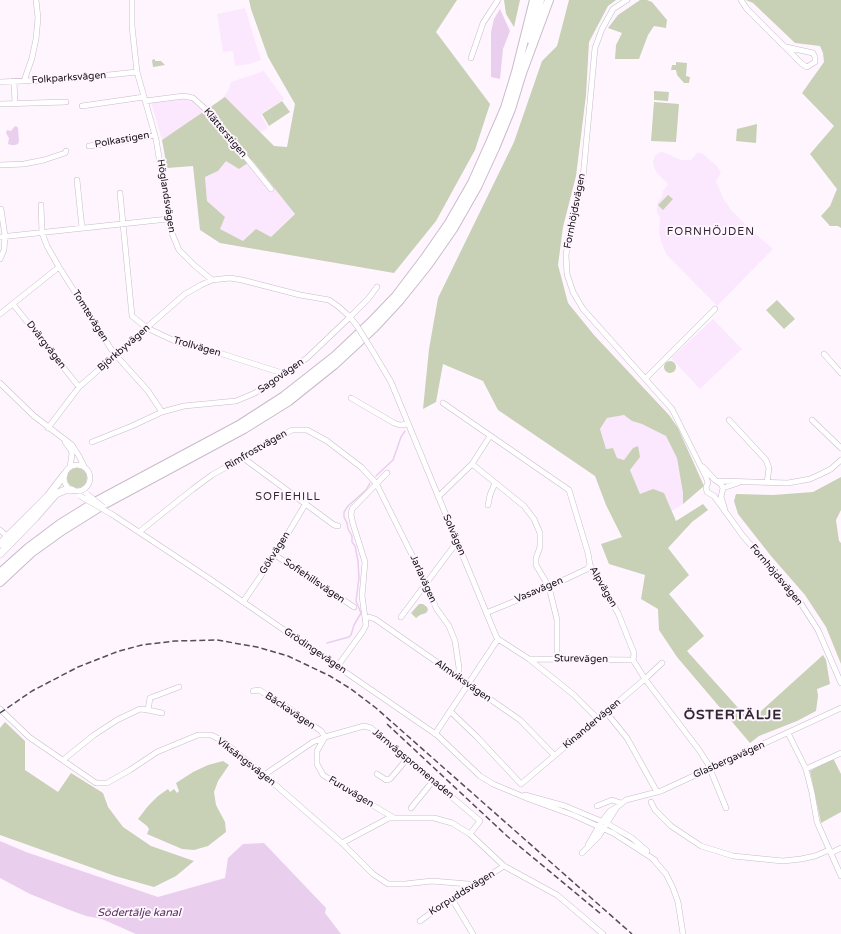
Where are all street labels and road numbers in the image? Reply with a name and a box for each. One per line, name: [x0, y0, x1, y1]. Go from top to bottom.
street label: Folkparksvägen: [31, 69, 107, 87]
street label: Klätterstigen: [201, 106, 249, 160]
street label: Polkastigen: [94, 129, 150, 151]
street label: Höglandsvägen: [154, 159, 178, 233]
street label: Fornhöjdsvägen: [562, 172, 588, 250]
street label: Tomtevägen: [69, 288, 111, 344]
street label: Dvärgvägen: [24, 319, 68, 371]
street label: Björkbyvägen: [95, 322, 153, 374]
street label: Trollvägen: [172, 334, 222, 360]
street label: Sagovägen: [256, 356, 306, 396]
street label: Rimfrostvägen: [223, 427, 289, 473]
street label: Solvägen: [440, 513, 468, 557]
street label: Gökvägen: [257, 529, 293, 577]
street label: Fornhöjdsvägen: [747, 542, 805, 608]
street label: Jarlavägen: [407, 553, 439, 605]
street label: Sofiehillsvägen: [281, 556, 347, 606]
street label: Alpvägen: [587, 564, 619, 610]
street label: Vasavägen: [513, 574, 565, 606]
street label: Grödingevägen: [281, 626, 349, 676]
street label: Sturevägen: [554, 653, 608, 665]
street label: Almviksvägen: [433, 657, 493, 705]
street label: Bäckavägen: [263, 690, 317, 732]
street label: Kinandervägen: [561, 696, 623, 752]
street label: Järnvägspromenaden: [370, 726, 456, 802]
street label: Viksängsvägen: [214, 735, 278, 789]
street label: Glasbergavägen: [691, 739, 767, 781]
street label: Furuvägen: [326, 774, 376, 810]
street label: Korpuddsvägen: [427, 868, 497, 918]

